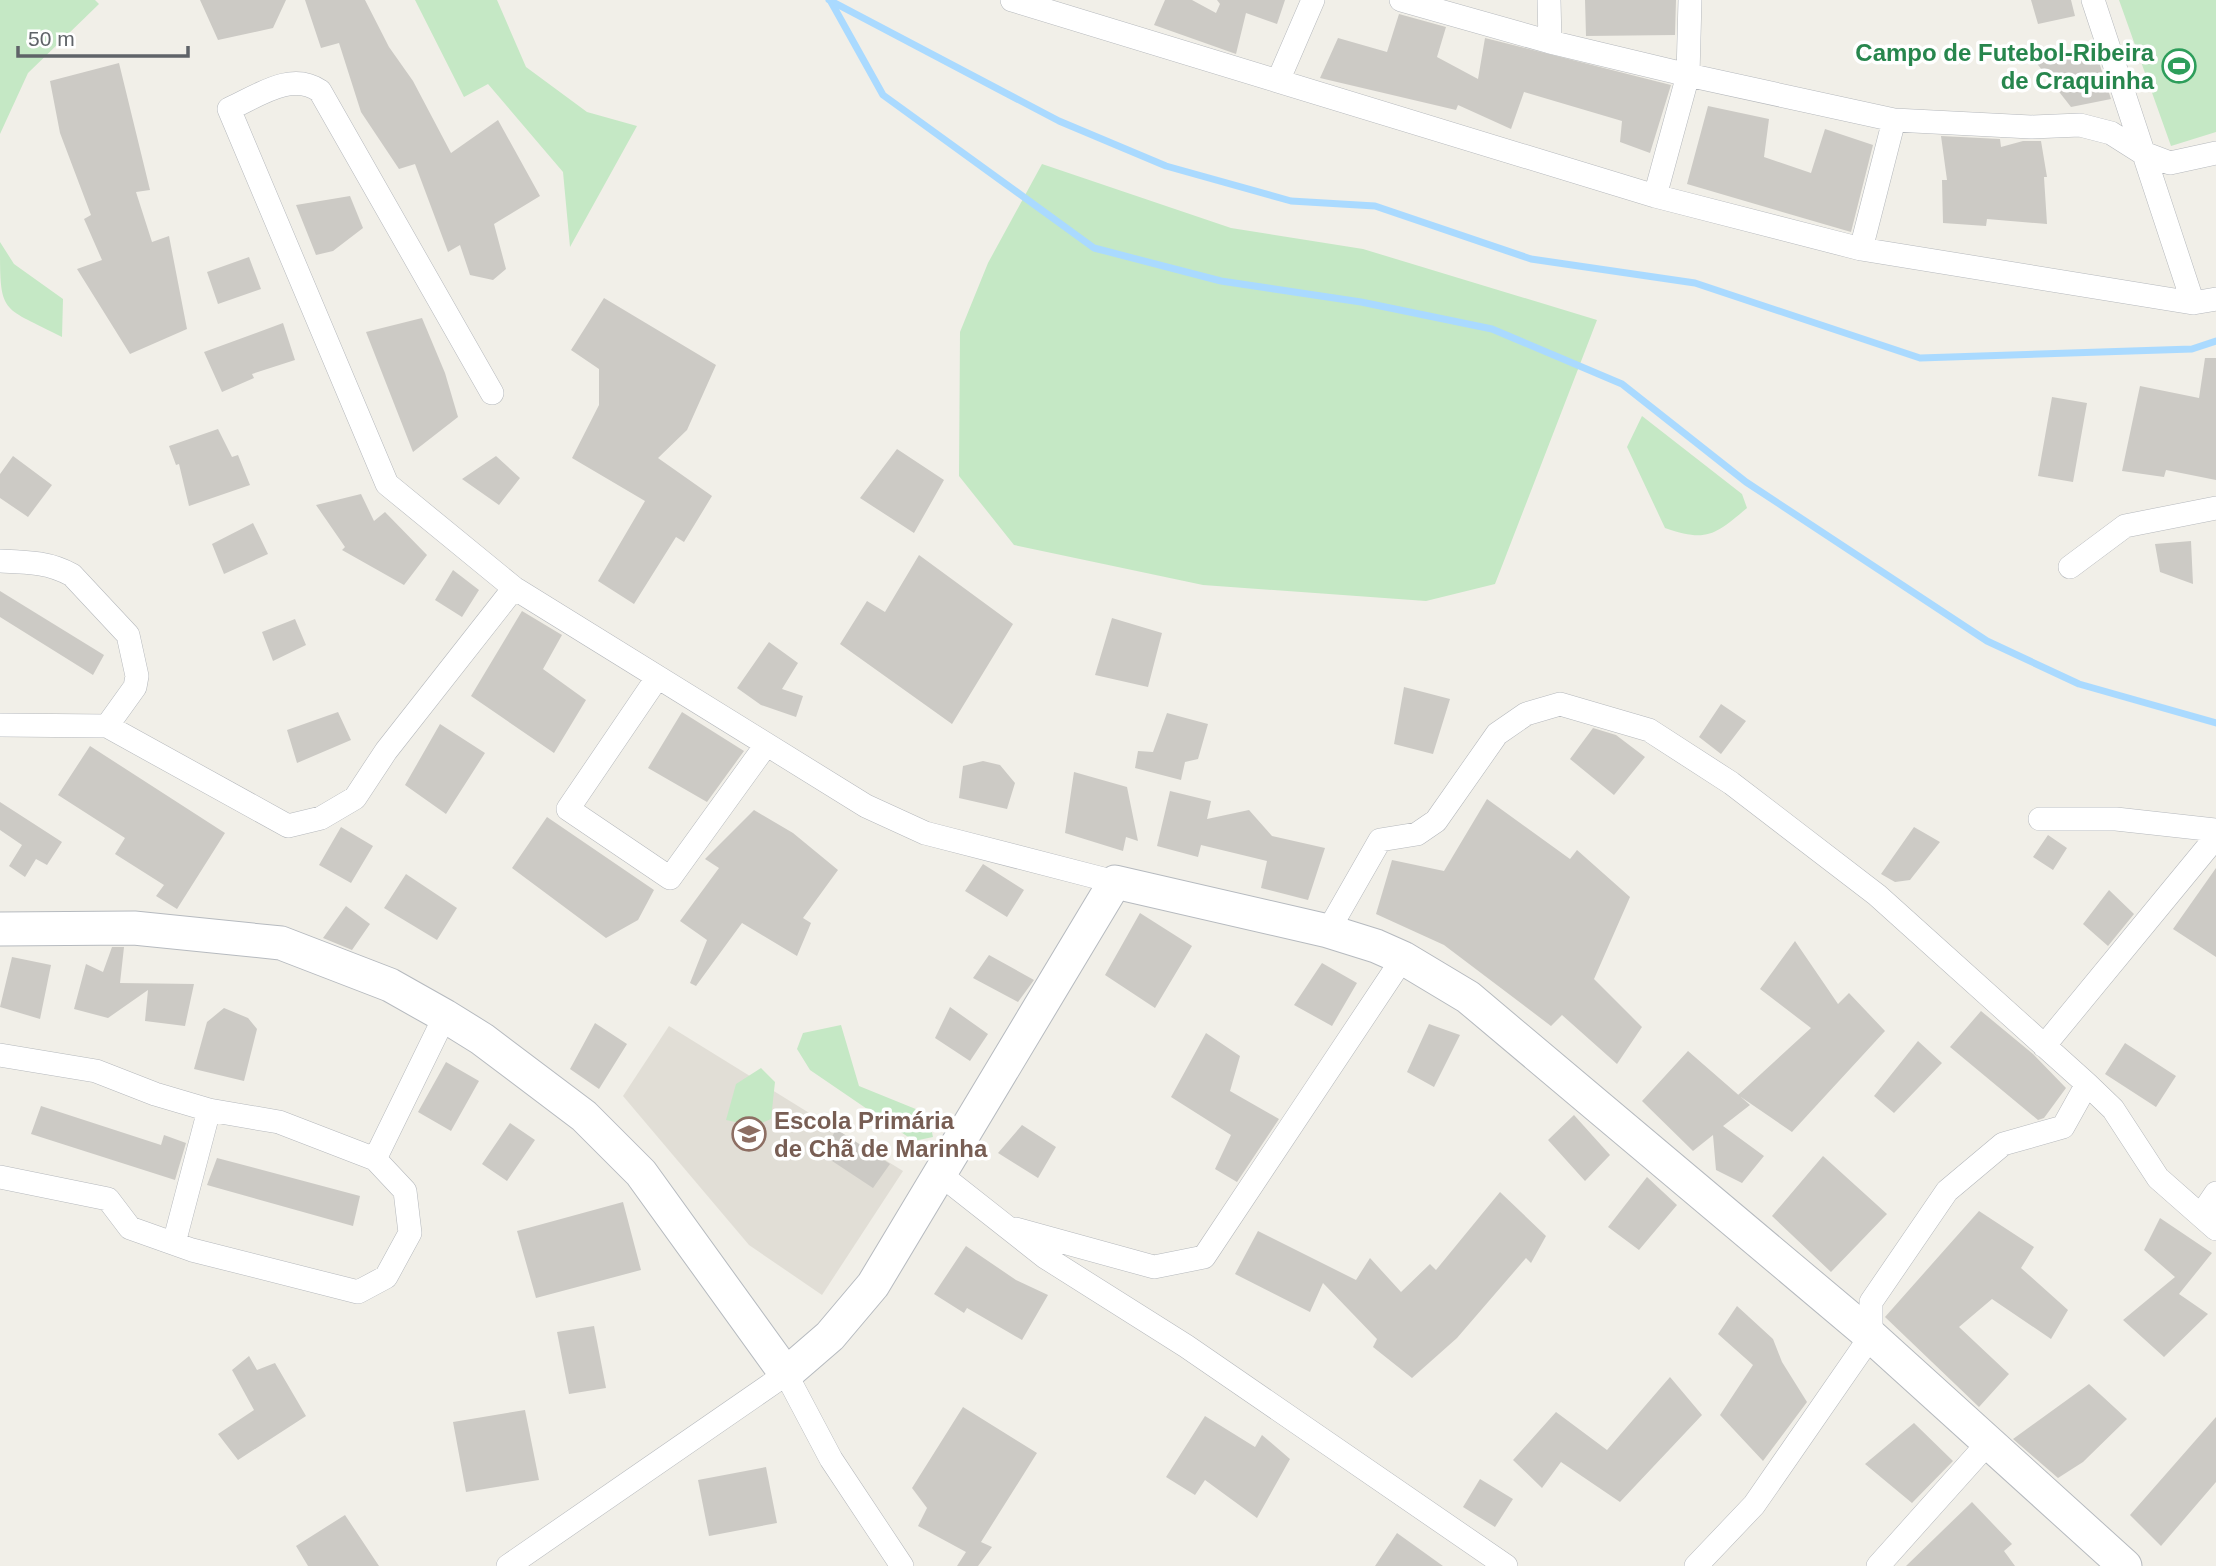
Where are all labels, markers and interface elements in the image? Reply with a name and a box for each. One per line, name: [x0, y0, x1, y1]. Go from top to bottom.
scale bar: [18, 14, 187, 58]
text: 50 m: [28, 27, 75, 50]
place label: Campo de Futebol-Ribeira de Craquinha: [1855, 39, 2155, 94]
sports icon: Campo de Futebol-Ribeira de Craquinha: [2160, 47, 2198, 85]
place label: Escola Primária de Chã de Marinha: [774, 1107, 988, 1162]
school or university icon: Escola Primária de Chã de Marinha: [730, 1115, 768, 1153]

